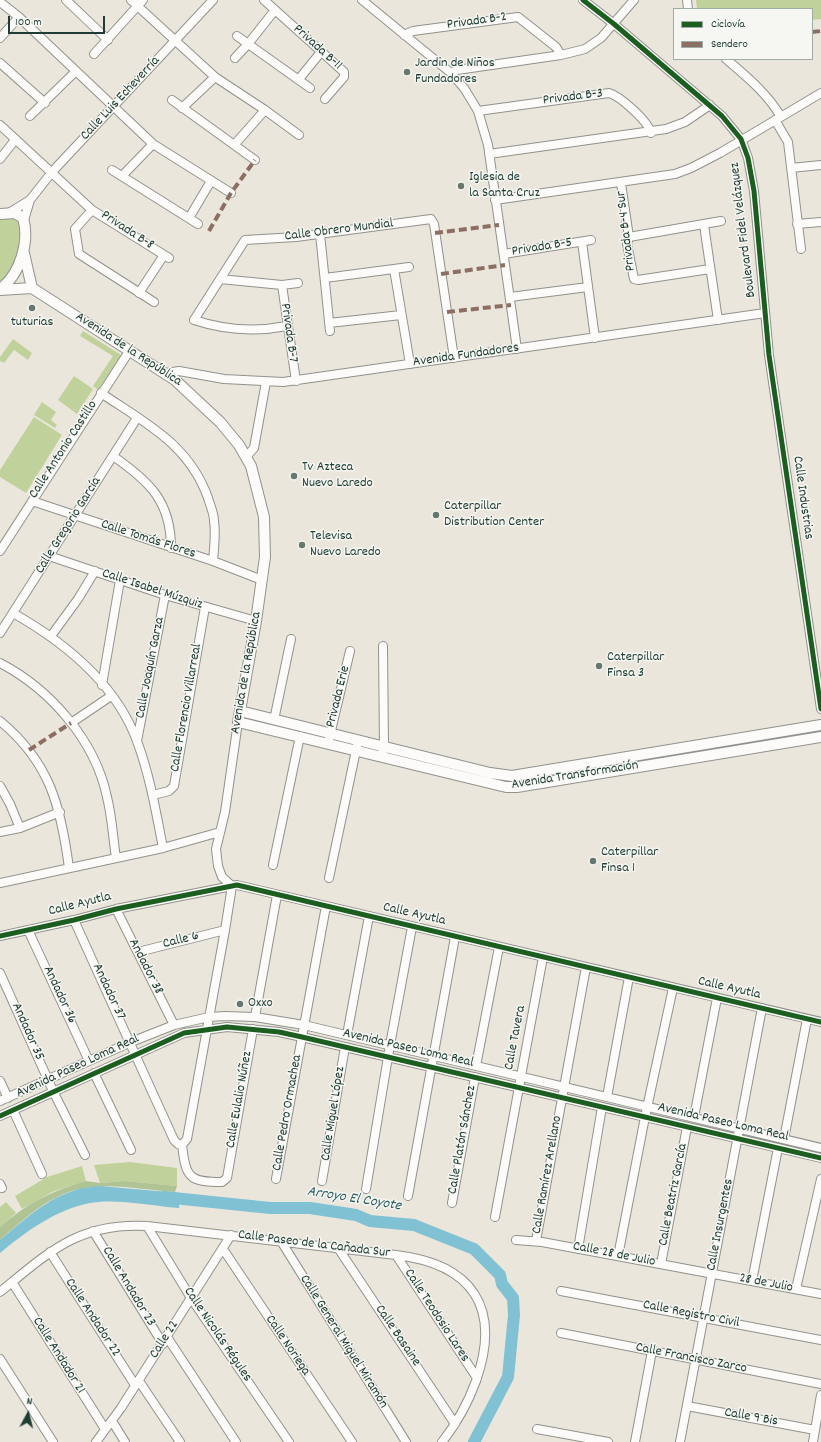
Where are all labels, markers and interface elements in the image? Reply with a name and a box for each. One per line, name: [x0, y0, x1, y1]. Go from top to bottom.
scale bar: [10, 8, 107, 34]
legend: [673, 8, 813, 60]
street label: Privada B-2: [446, 9, 508, 35]
text: 100 m: [15, 14, 42, 31]
text: Ciclovía: [711, 16, 745, 33]
street label: Privada B-11: [289, 22, 345, 74]
text: Sendero: [711, 36, 748, 53]
street label: Calle Luis Echeverría: [78, 53, 164, 145]
place label: Jardin de Niños Fundadores: [415, 56, 495, 88]
marker: Jardin de Niños Fundadores: [402, 67, 412, 77]
street label: Privada B-3: [542, 86, 604, 110]
street label: Boulevard Fidel Velázquez: [727, 161, 761, 299]
place label: Iglesia de la Santa Cruz: [469, 170, 540, 202]
marker: Iglesia de la Santa Cruz: [456, 181, 466, 191]
street label: Privada B-4 Sur: [614, 190, 640, 272]
street label: Privada B-8: [97, 208, 157, 254]
street label: Calle Obrero Mundial: [284, 216, 394, 246]
street label: Privada B-5: [511, 235, 573, 261]
street label: Privada B-7: [276, 302, 300, 364]
marker: tuturias: [27, 303, 37, 313]
street label: Avenida de la República: [72, 309, 184, 391]
place label: tuturias: [11, 315, 53, 331]
street label: Avenida Fundadores: [412, 340, 520, 372]
street label: Calle Antonio Castillo: [26, 398, 102, 502]
street label: Calle Industrias: [788, 455, 816, 541]
place label: Tv Azteca Nuevo Laredo: [302, 460, 373, 492]
marker: Tv Azteca Nuevo Laredo: [289, 471, 299, 481]
street label: Calle Gregorio García: [32, 474, 106, 578]
place label: Caterpillar Distribution Center: [444, 499, 544, 532]
marker: Caterpillar Distribution Center: [431, 510, 441, 520]
street label: Calle Tomás Flores: [98, 517, 198, 563]
place label: Televisa Nuevo Laredo: [310, 529, 381, 562]
marker: Televisa Nuevo Laredo: [297, 540, 307, 550]
street label: Calle Isabel Múzquiz: [100, 566, 204, 614]
street label: Avenida de la República: [228, 611, 266, 735]
street label: Calle Joaquín Garza: [133, 616, 169, 720]
street label: Calle Florencio Villarreal: [167, 643, 207, 773]
place label: Caterpillar Finsa 3: [607, 650, 664, 682]
marker: Caterpillar Finsa 3: [594, 661, 604, 671]
street label: Privada Erie: [323, 664, 355, 730]
street label: Avenida Transformación: [510, 758, 640, 794]
place label: Caterpillar Finsa 1: [601, 845, 658, 878]
marker: Caterpillar Finsa 1: [588, 856, 598, 866]
street label: Calle Ayutla: [47, 889, 113, 921]
street label: Calle Ayutla: [381, 900, 447, 930]
street label: Calle 6: [161, 928, 201, 954]
street label: Andador 38: [124, 936, 166, 998]
street label: Andador 37: [88, 961, 128, 1023]
street label: Andador 36: [38, 964, 80, 1026]
street label: Calle Ayutla: [696, 974, 762, 1004]
place label: Oxxo: [248, 996, 273, 1012]
marker: Oxxo: [235, 999, 245, 1009]
street label: Andador 35: [7, 1001, 47, 1063]
street label: Calle Tavera: [502, 1004, 530, 1072]
street label: Avenida Paseo Loma Real: [341, 1026, 475, 1072]
street label: Avenida Paseo Loma Real: [14, 1031, 142, 1103]
street label: Calle Eulalio Núñez: [223, 1050, 257, 1150]
street label: Calle Pedro Ormachea: [270, 1054, 306, 1172]
street label: Calle Miguel López: [318, 1066, 350, 1162]
street label: Calle Platón Sánchez: [445, 1084, 481, 1196]
street label: Avenida Paseo Loma Real: [656, 1100, 790, 1146]
street label: Calle Ramírez Arellano: [529, 1115, 567, 1235]
street label: Calle Beatriz García: [656, 1142, 692, 1248]
street label: Calle Insurgentes: [704, 1178, 738, 1272]
water label: Arroyo El Coyote: [306, 1184, 402, 1216]
street label: Calle Paseo de la Cañada Sur: [237, 1227, 391, 1263]
street label: Calle 28 de Julio: [571, 1239, 657, 1271]
street label: Calle Andador 23: [98, 1244, 158, 1330]
street label: Calle Teodosio Lares: [400, 1266, 472, 1366]
street label: 28 de Julio: [738, 1271, 794, 1297]
street label: Calle General Miguel Miramón: [295, 1272, 391, 1412]
street label: Calle Andador 22: [60, 1276, 124, 1360]
street label: Calle Nicolás Régules: [179, 1284, 255, 1386]
street label: Calle Registro Civil: [641, 1297, 741, 1333]
street label: Calle Basaine: [370, 1302, 424, 1370]
street label: Calle Noriega: [261, 1313, 313, 1379]
street label: Calle Andador 21: [28, 1315, 88, 1397]
street label: Calle 22: [147, 1318, 183, 1362]
street label: Calle Francisco Zarco: [634, 1340, 748, 1378]
north arrow: [8, 1394, 48, 1434]
text: N: [26, 1394, 33, 1410]
street label: Calle 9 Bis: [723, 1405, 779, 1431]

